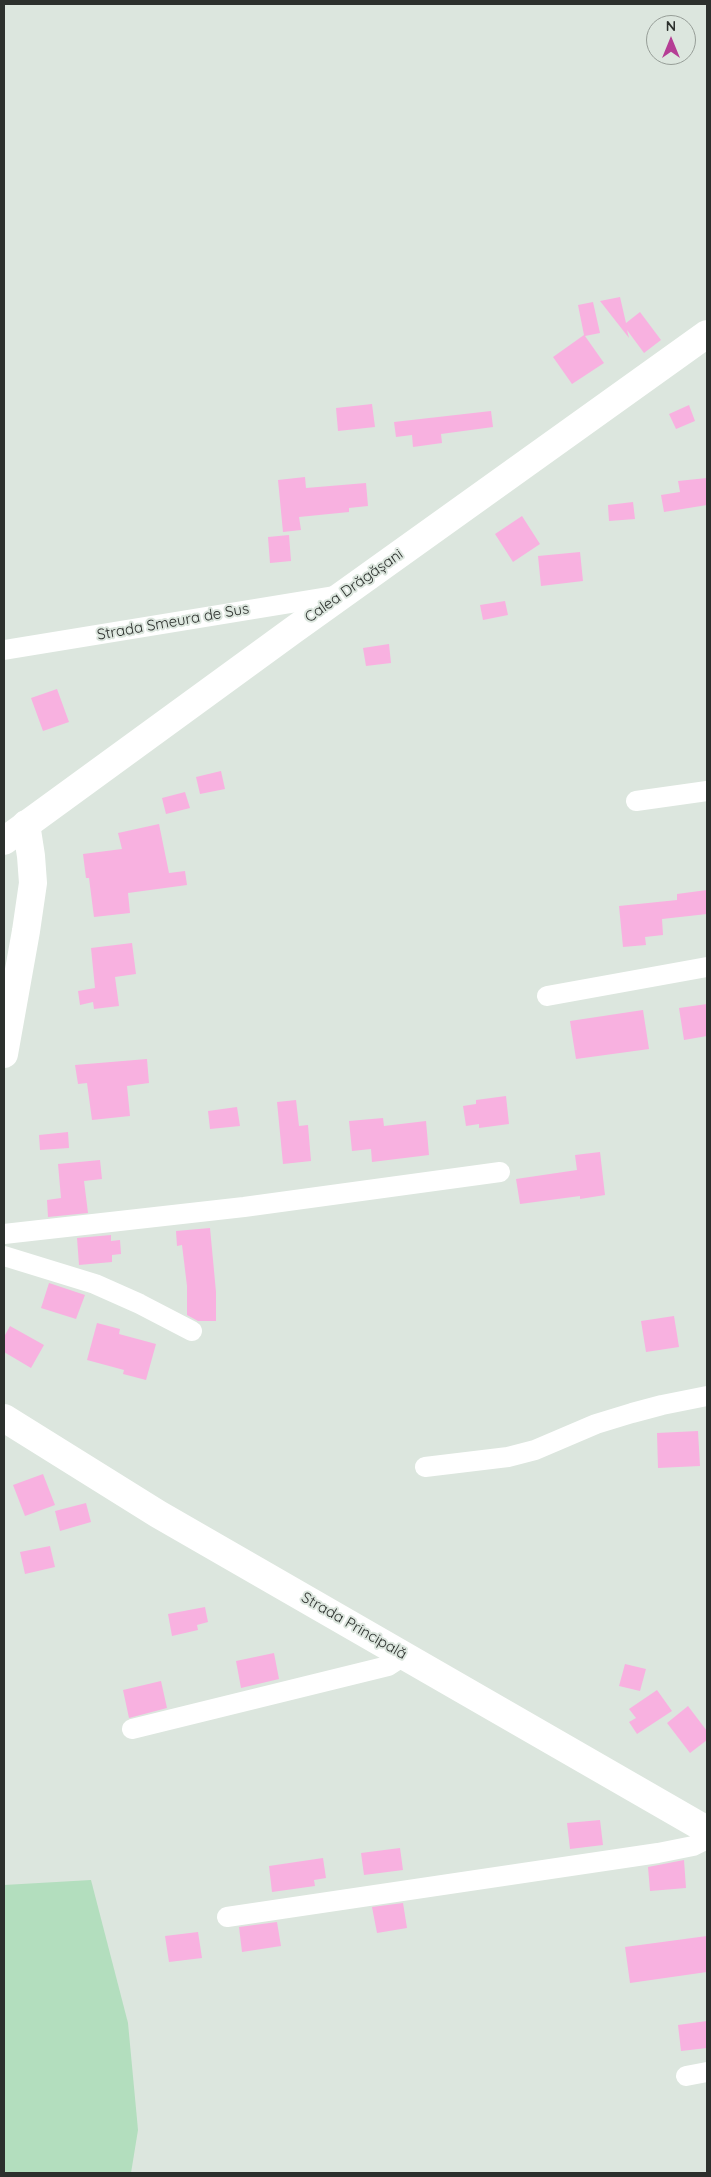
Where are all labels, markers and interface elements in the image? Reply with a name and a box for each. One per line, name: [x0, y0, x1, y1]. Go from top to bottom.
north arrow: [646, 15, 696, 65]
text: N: [666, 17, 676, 35]
street label: Calea Drăgășani: [301, 545, 407, 627]
street label: Strada Smeura de Sus: [96, 600, 250, 644]
street label: Strada Principală: [298, 1589, 410, 1663]

